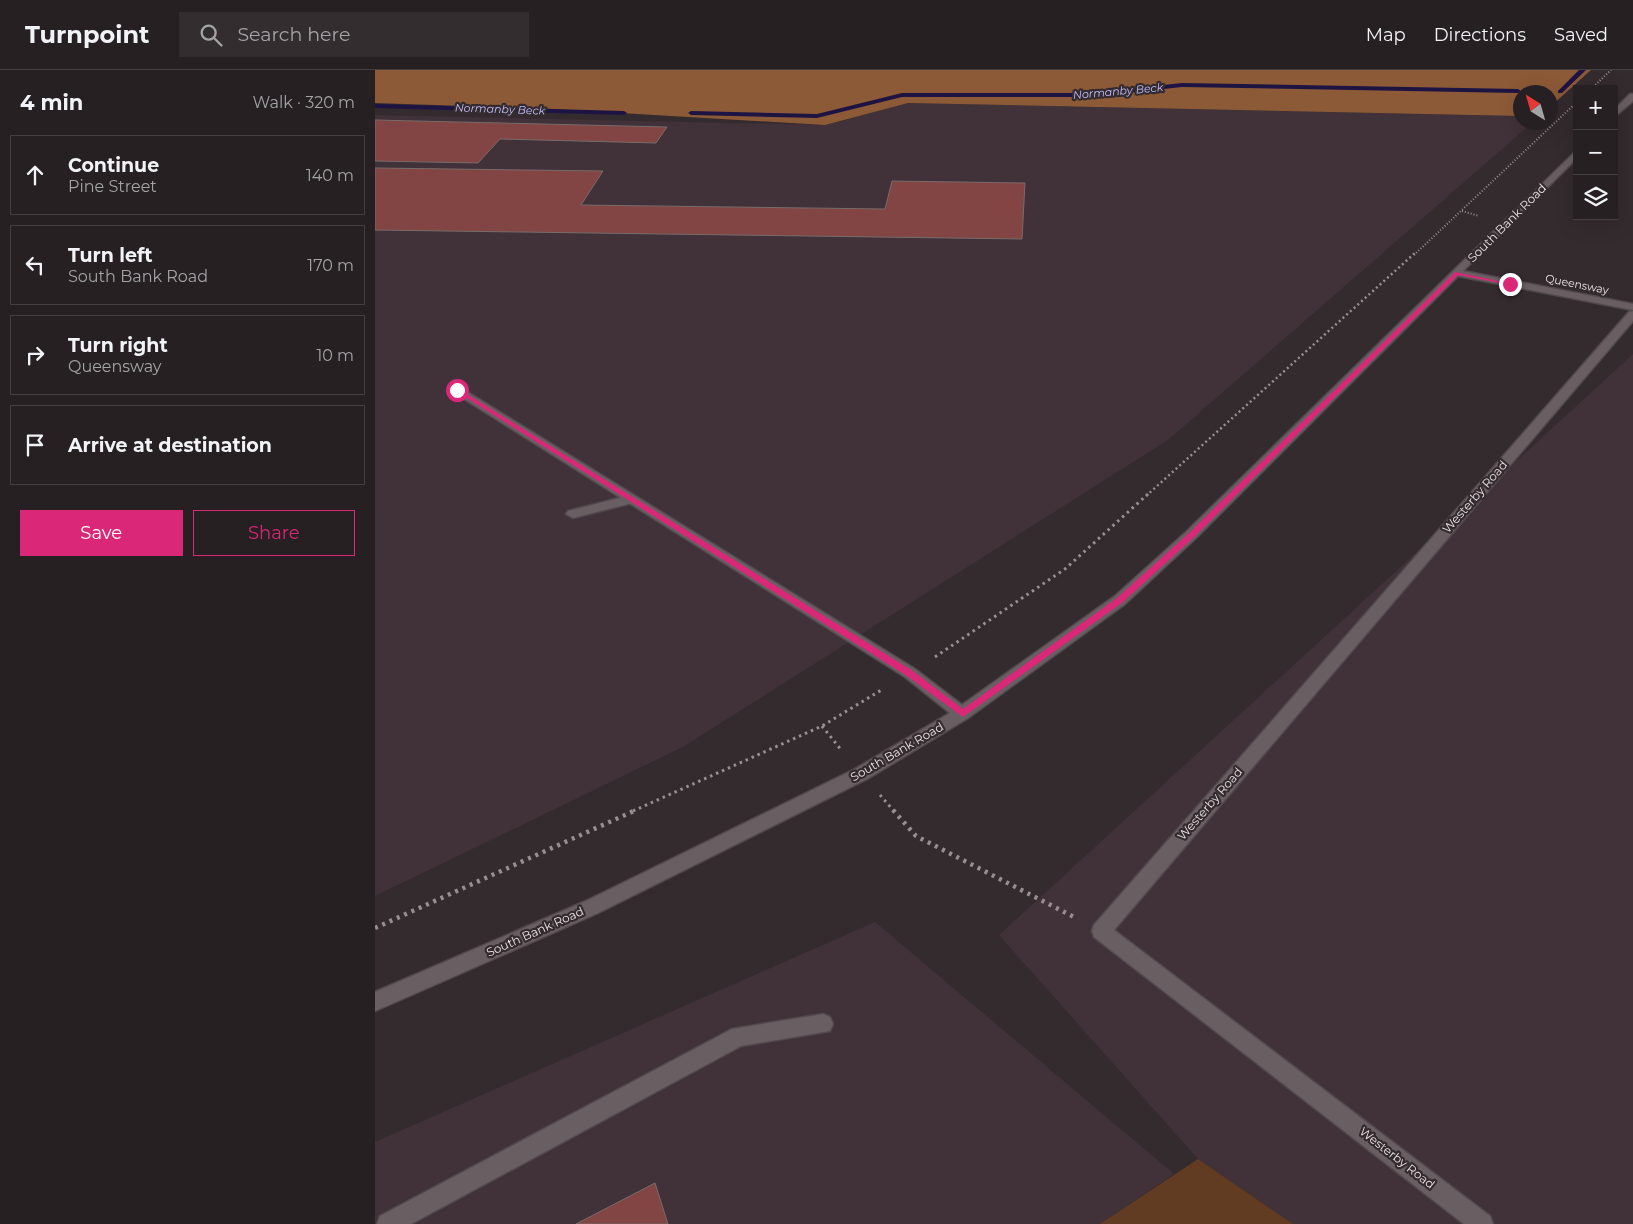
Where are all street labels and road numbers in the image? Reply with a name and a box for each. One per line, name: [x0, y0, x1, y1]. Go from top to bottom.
street label: South Bank Road: [1464, 180, 1549, 265]
street label: Queensway: [1544, 271, 1610, 297]
street label: Westerby Road: [1439, 457, 1510, 536]
street label: South Bank Road: [848, 719, 946, 784]
street label: Westerby Road: [1174, 764, 1245, 843]
street label: South Bank Road: [484, 903, 586, 960]
street label: Westerby Road: [1357, 1124, 1438, 1192]

